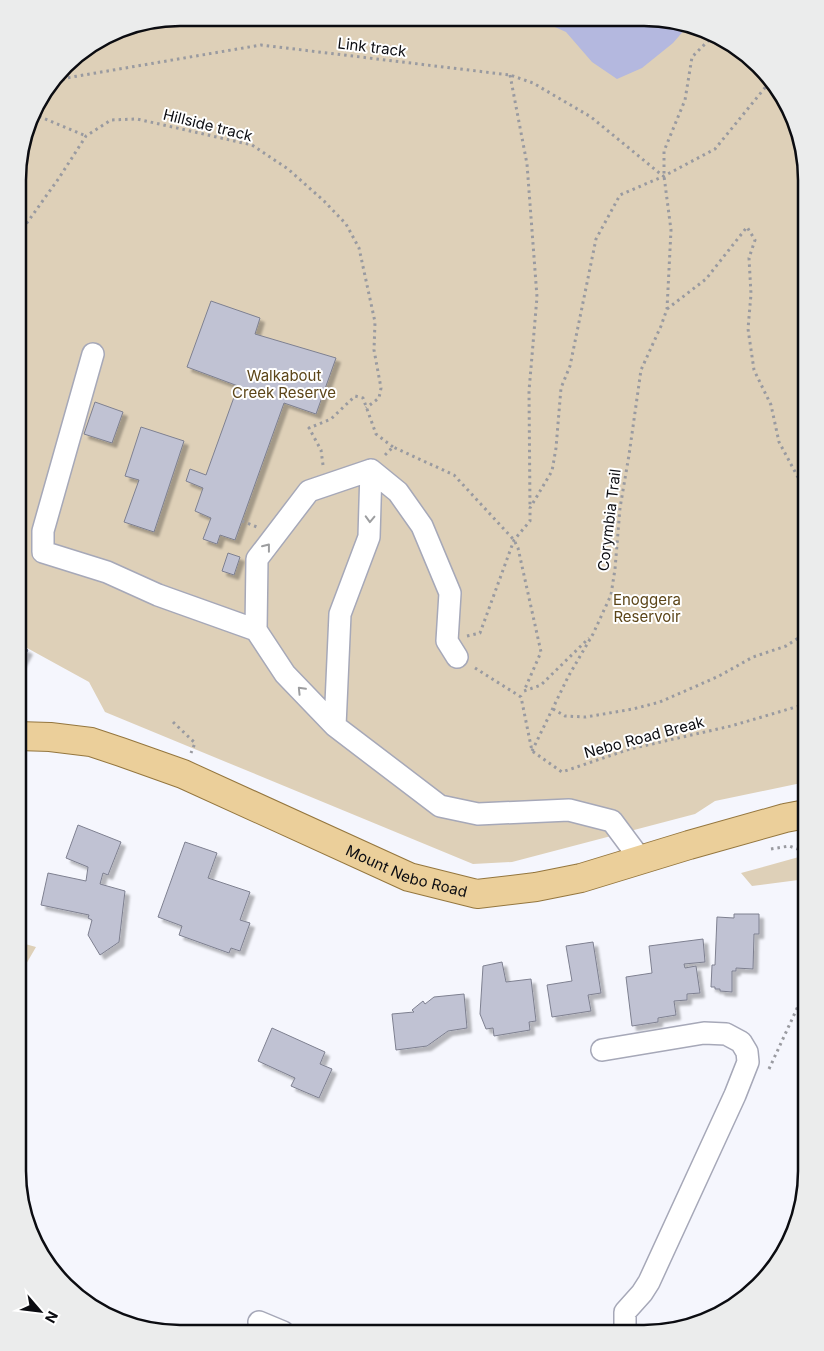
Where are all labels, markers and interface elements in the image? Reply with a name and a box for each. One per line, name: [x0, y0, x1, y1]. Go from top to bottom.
street label: Link track: [336, 33, 408, 61]
street label: Hillside track: [161, 105, 255, 145]
park label: Walkabout Creek Reserve: [232, 366, 336, 402]
street label: Corymbia Trail: [593, 468, 625, 572]
one-way arrow: [364, 515, 375, 523]
one-way arrow: [261, 543, 270, 552]
park label: Enoggera Reservoir: [613, 590, 681, 626]
one-way arrow: [298, 687, 307, 696]
street label: Nebo Road Break: [582, 712, 707, 762]
street label: Mount Nebo Road: [343, 840, 469, 901]
north arrow: [15, 1286, 65, 1336]
text: N: [42, 1309, 62, 1326]

